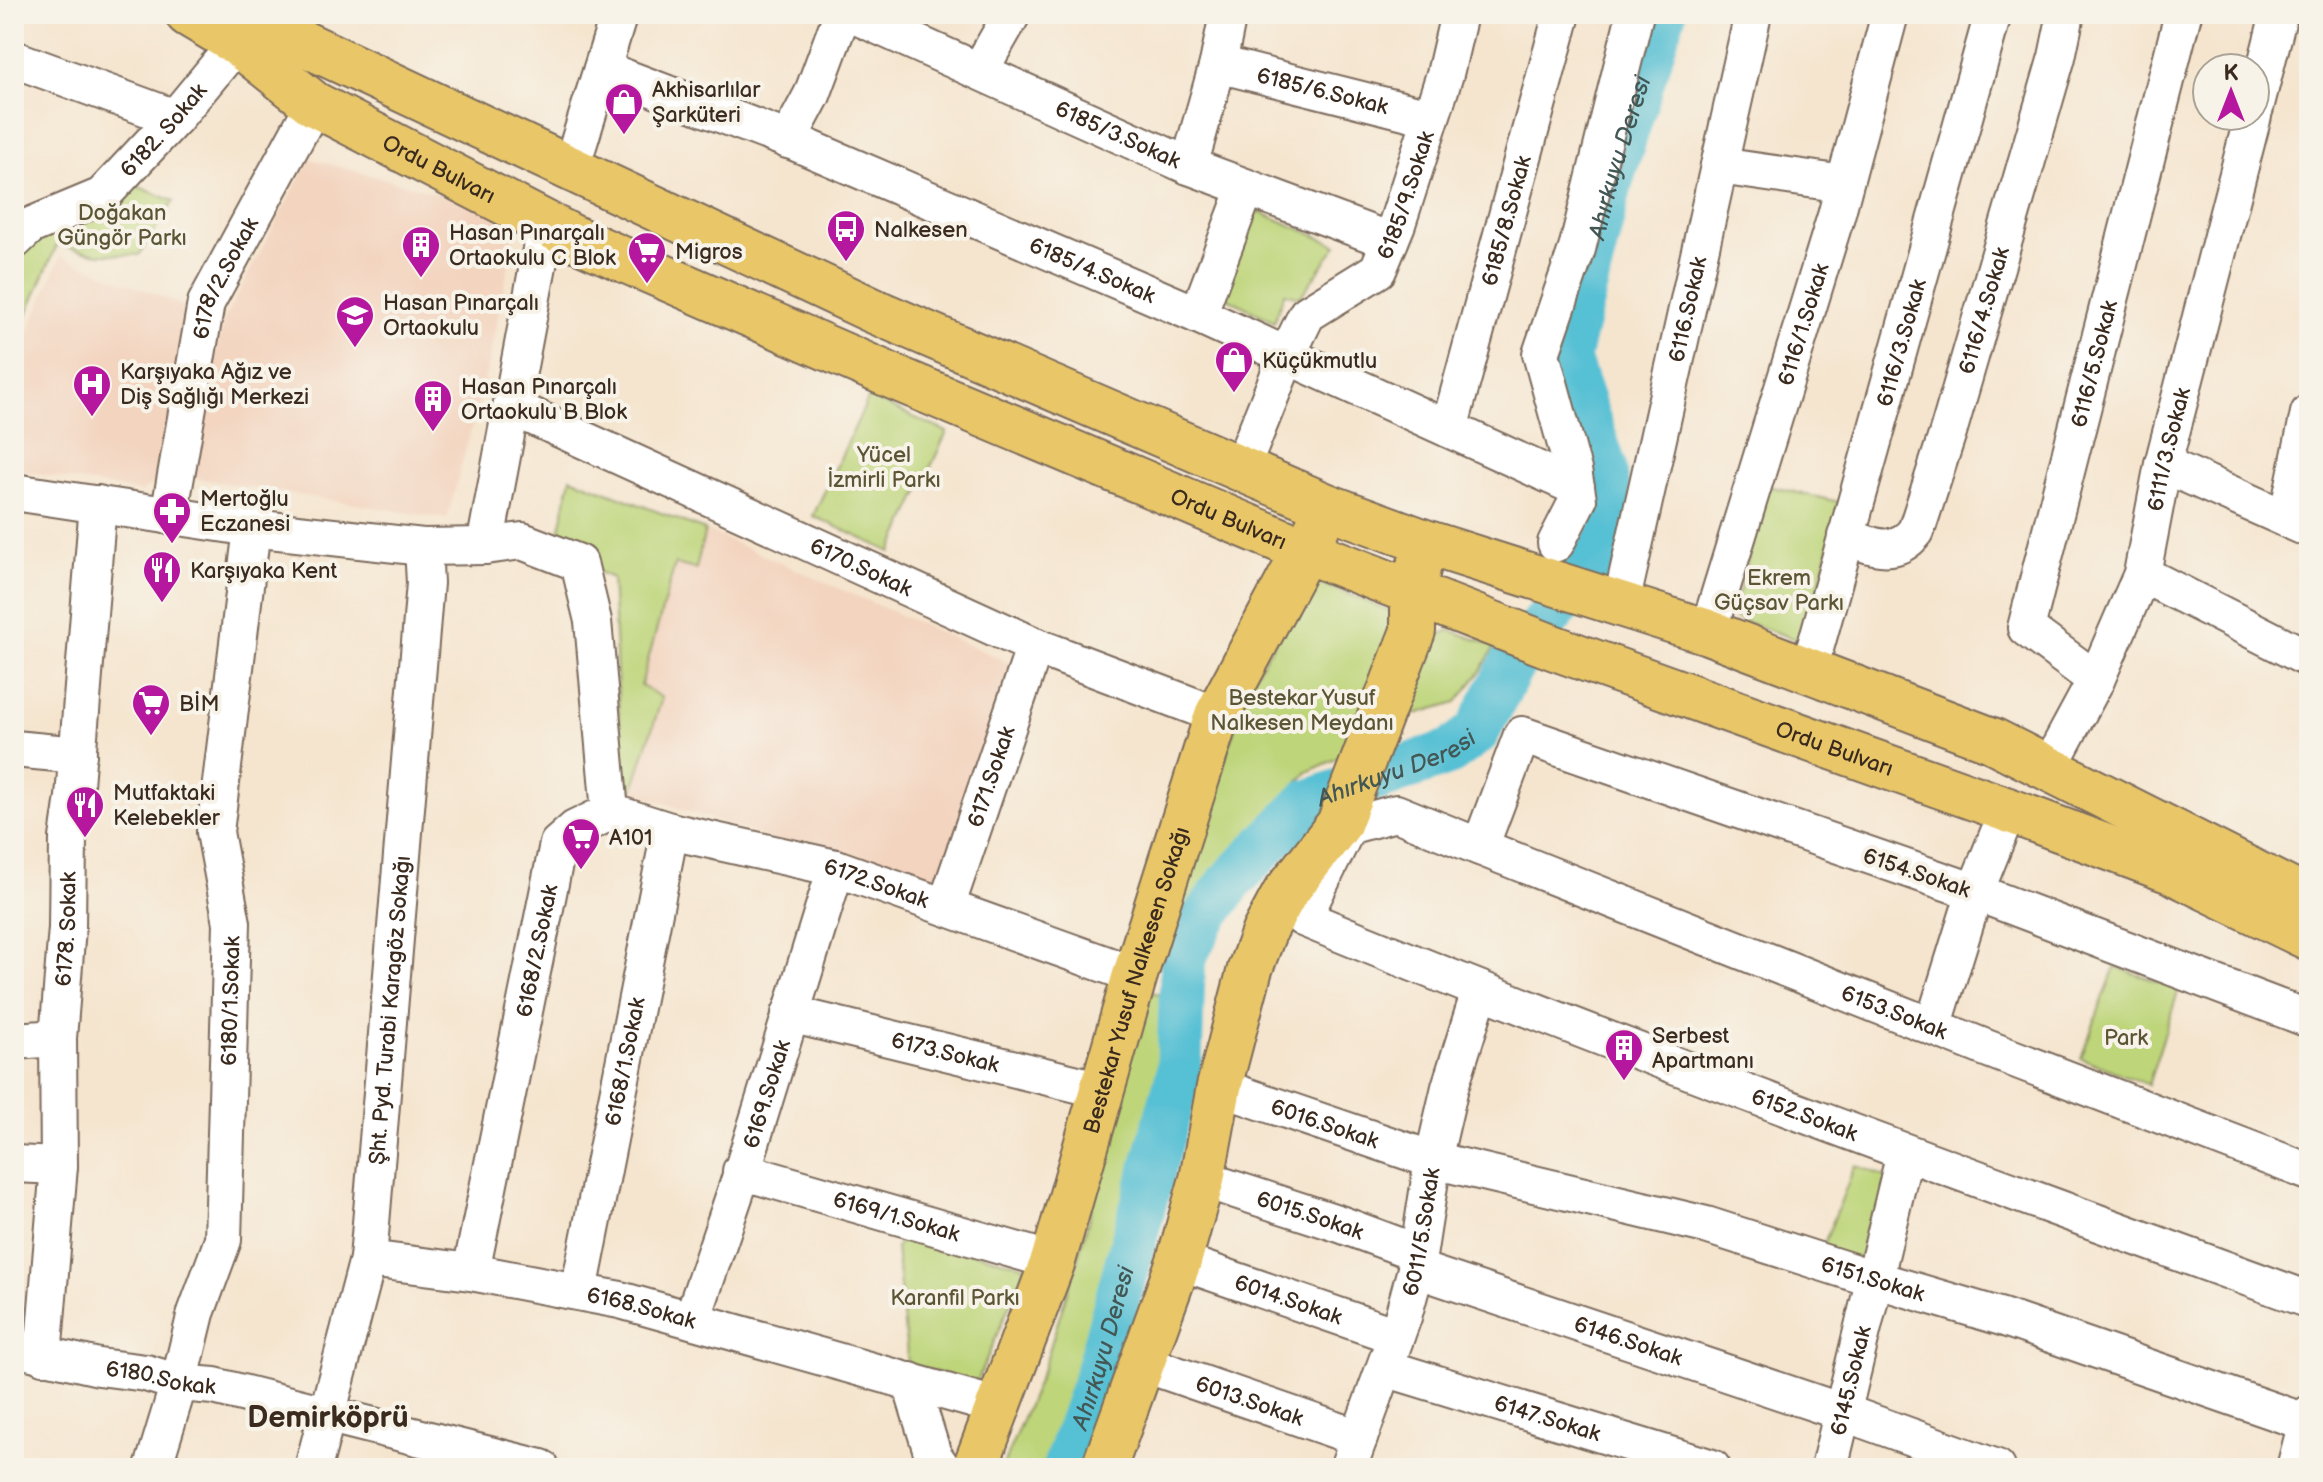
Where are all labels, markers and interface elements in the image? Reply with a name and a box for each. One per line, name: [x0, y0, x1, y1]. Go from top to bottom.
north arrow: [2191, 52, 2271, 132]
text: K: [2224, 60, 2239, 87]
street label: 6185/6.Sokak: [1254, 62, 1391, 121]
water label: Ahırkuyu Deresi: [1582, 71, 1658, 243]
place label: Akhisarlılar Şarküteri: [652, 77, 761, 129]
street label: 6182. Sokak: [115, 78, 213, 183]
shop icon: Akhisarlılar Şarküteri: [603, 81, 645, 136]
street label: 6185/3.Sokak: [1051, 95, 1185, 175]
street label: 6185/9.Sokak: [1372, 128, 1441, 264]
street label: Ordu Bulvarı: [378, 130, 499, 210]
street label: 6185/8.Sokak: [1477, 153, 1538, 289]
park label: Doğakan Güngör Parkı: [57, 200, 187, 252]
bus stop icon: Nalkesen: [825, 208, 867, 263]
street label: 6178/2.Sokak: [188, 213, 265, 341]
place label: Nalkesen: [874, 217, 968, 244]
place label: Hasan Pınarçalı Ortaokulu C Blok: [449, 220, 616, 272]
building icon: Hasan Pınarçalı Ortaokulu C Blok: [400, 224, 442, 279]
supermarket icon: Migros: [626, 230, 668, 285]
street label: 6185/4.Sokak: [1025, 232, 1159, 310]
place label: Migros: [675, 239, 743, 266]
street label: 6116/4.Sokak: [1954, 244, 2016, 378]
street label: 6116.Sokak: [1663, 254, 1713, 365]
street label: 6116/1.Sokak: [1773, 260, 1836, 389]
street label: 6116/3.Sokak: [1872, 276, 1933, 410]
place label: Hasan Pınarçalı Ortaokulu: [383, 290, 539, 342]
school or university icon: Hasan Pınarçalı Ortaokulu: [334, 294, 376, 349]
street label: 6116/5.Sokak: [2066, 297, 2124, 431]
shop icon: Küçükmutlu: [1213, 339, 1255, 394]
place label: Küçükmutlu: [1262, 348, 1377, 375]
place label: Karşıyaka Ağız ve Diş Sağlığı Merkezi: [120, 359, 309, 411]
hospital icon: Karşıyaka Ağız ve Diş Sağlığı Merkezi: [71, 363, 113, 418]
place label: Hasan Pınarçalı Ortaokulu B Blok: [461, 374, 627, 426]
building icon: Hasan Pınarçalı Ortaokulu B Blok: [412, 378, 454, 433]
street label: 6111/3.Sokak: [2142, 385, 2197, 514]
park label: Yücel İzmirli Parkı: [827, 442, 941, 494]
street label: Ordu Bulvarı: [1166, 483, 1290, 556]
place label: Mertoğlu Eczanesi: [200, 486, 290, 538]
pharmacy icon: Mertoğlu Eczanesi: [151, 490, 193, 545]
street label: 6170.Sokak: [805, 533, 916, 603]
restaurant icon: Karşıyaka Kent: [141, 549, 183, 604]
place label: Karşıyaka Kent: [190, 558, 337, 585]
park label: Ekrem Güçsav Parkı: [1714, 565, 1844, 617]
supermarket icon: BİM: [130, 682, 172, 737]
park label: Bestekar Yusuf Nalkesen Meydanı: [1210, 685, 1394, 737]
place label: BİM: [179, 691, 219, 718]
street label: Ordu Bulvarı: [1772, 716, 1897, 783]
street label: 6171.Sokak: [962, 723, 1022, 831]
water label: Ahırkuyu Deresi: [1312, 723, 1483, 814]
place label: Mutfaktaki Kelebekler: [113, 780, 221, 832]
restaurant icon: Mutfaktaki Kelebekler: [64, 784, 106, 839]
supermarket icon: A101: [560, 816, 602, 871]
street label: Bestekar Yusuf Nalkesen Sokağı: [1078, 824, 1196, 1137]
place label: A101: [609, 825, 652, 852]
street label: 6154.Sokak: [1859, 842, 1974, 904]
street label: 6172.Sokak: [821, 854, 932, 915]
street label: Şht. Pyd. Turabi Karagöz Sokağı: [364, 855, 417, 1166]
street label: 6178. Sokak: [50, 871, 83, 988]
street label: 6168/2.Sokak: [511, 882, 565, 1020]
street label: 6180/1.Sokak: [216, 935, 247, 1066]
street label: 6153.Sokak: [1837, 980, 1951, 1046]
street label: 6168/1.Sokak: [600, 995, 652, 1128]
place label: Serbest Apartmanı: [1652, 1023, 1754, 1075]
park label: Park: [2104, 1025, 2148, 1052]
street label: 6173.Sokak: [888, 1027, 1002, 1080]
building icon: Serbest Apartmanı: [1603, 1027, 1645, 1082]
street label: 6169.Sokak: [738, 1037, 797, 1152]
street label: 6152.Sokak: [1747, 1084, 1861, 1148]
street label: 6016.Sokak: [1267, 1094, 1382, 1156]
street label: 6011/5.Sokak: [1397, 1166, 1447, 1299]
street label: 6169/1.Sokak: [830, 1186, 963, 1248]
street label: 6015.Sokak: [1253, 1186, 1367, 1247]
street label: 6151.Sokak: [1817, 1251, 1928, 1308]
water label: Ahırkuyu Deresi: [1065, 1262, 1141, 1434]
street label: 6014.Sokak: [1231, 1269, 1346, 1331]
street label: 6168.Sokak: [584, 1282, 699, 1336]
park label: Karanfil Parkı: [890, 1285, 1020, 1312]
street label: 6146.Sokak: [1570, 1311, 1686, 1372]
street label: 6145.Sokak: [1825, 1323, 1878, 1438]
street label: 6180.Sokak: [104, 1356, 217, 1401]
street label: 6013.Sokak: [1192, 1371, 1307, 1433]
street label: 6147.Sokak: [1491, 1390, 1604, 1448]
district label: Demirköprü: [247, 1400, 409, 1436]

